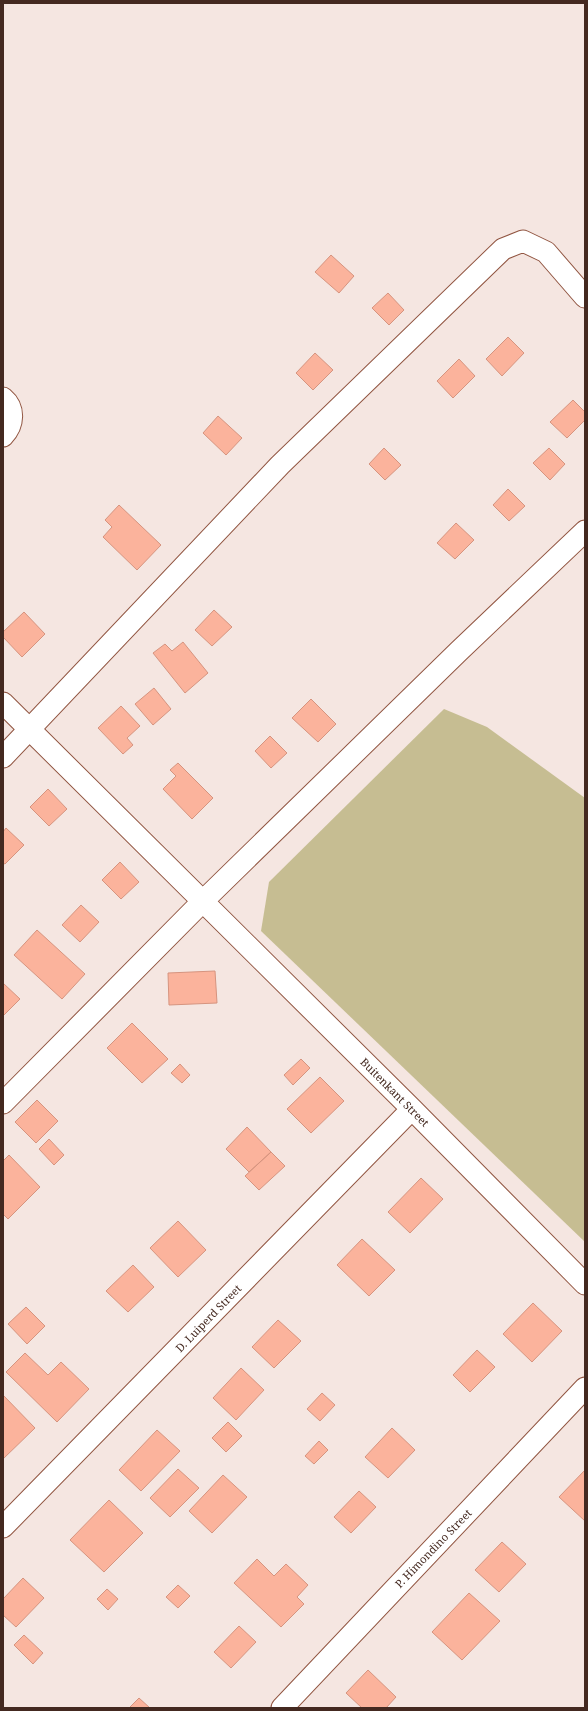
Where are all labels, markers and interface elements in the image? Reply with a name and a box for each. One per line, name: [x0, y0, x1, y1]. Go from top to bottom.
street label: Buitenkant Street: [357, 1054, 433, 1130]
street label: D. Luiperd Street: [172, 1281, 244, 1355]
street label: P. Himondino Street: [391, 1505, 475, 1591]

